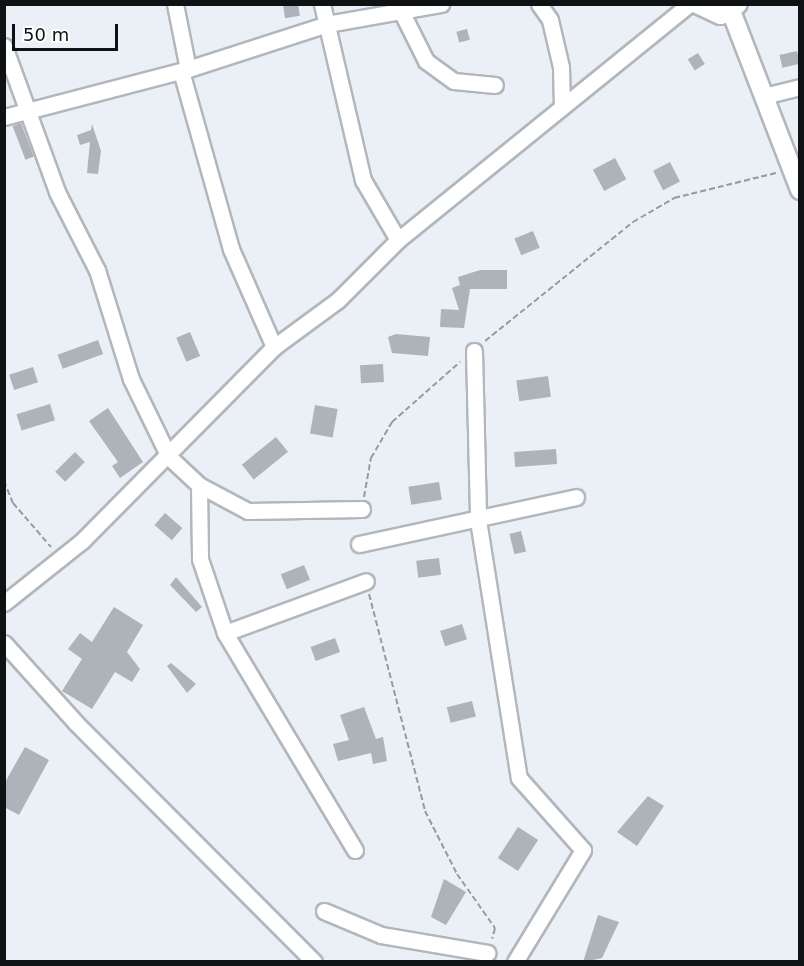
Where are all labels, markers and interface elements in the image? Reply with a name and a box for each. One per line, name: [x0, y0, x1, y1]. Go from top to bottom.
scale bar: [15, 12, 122, 50]
text: 50 m: [23, 24, 69, 45]

